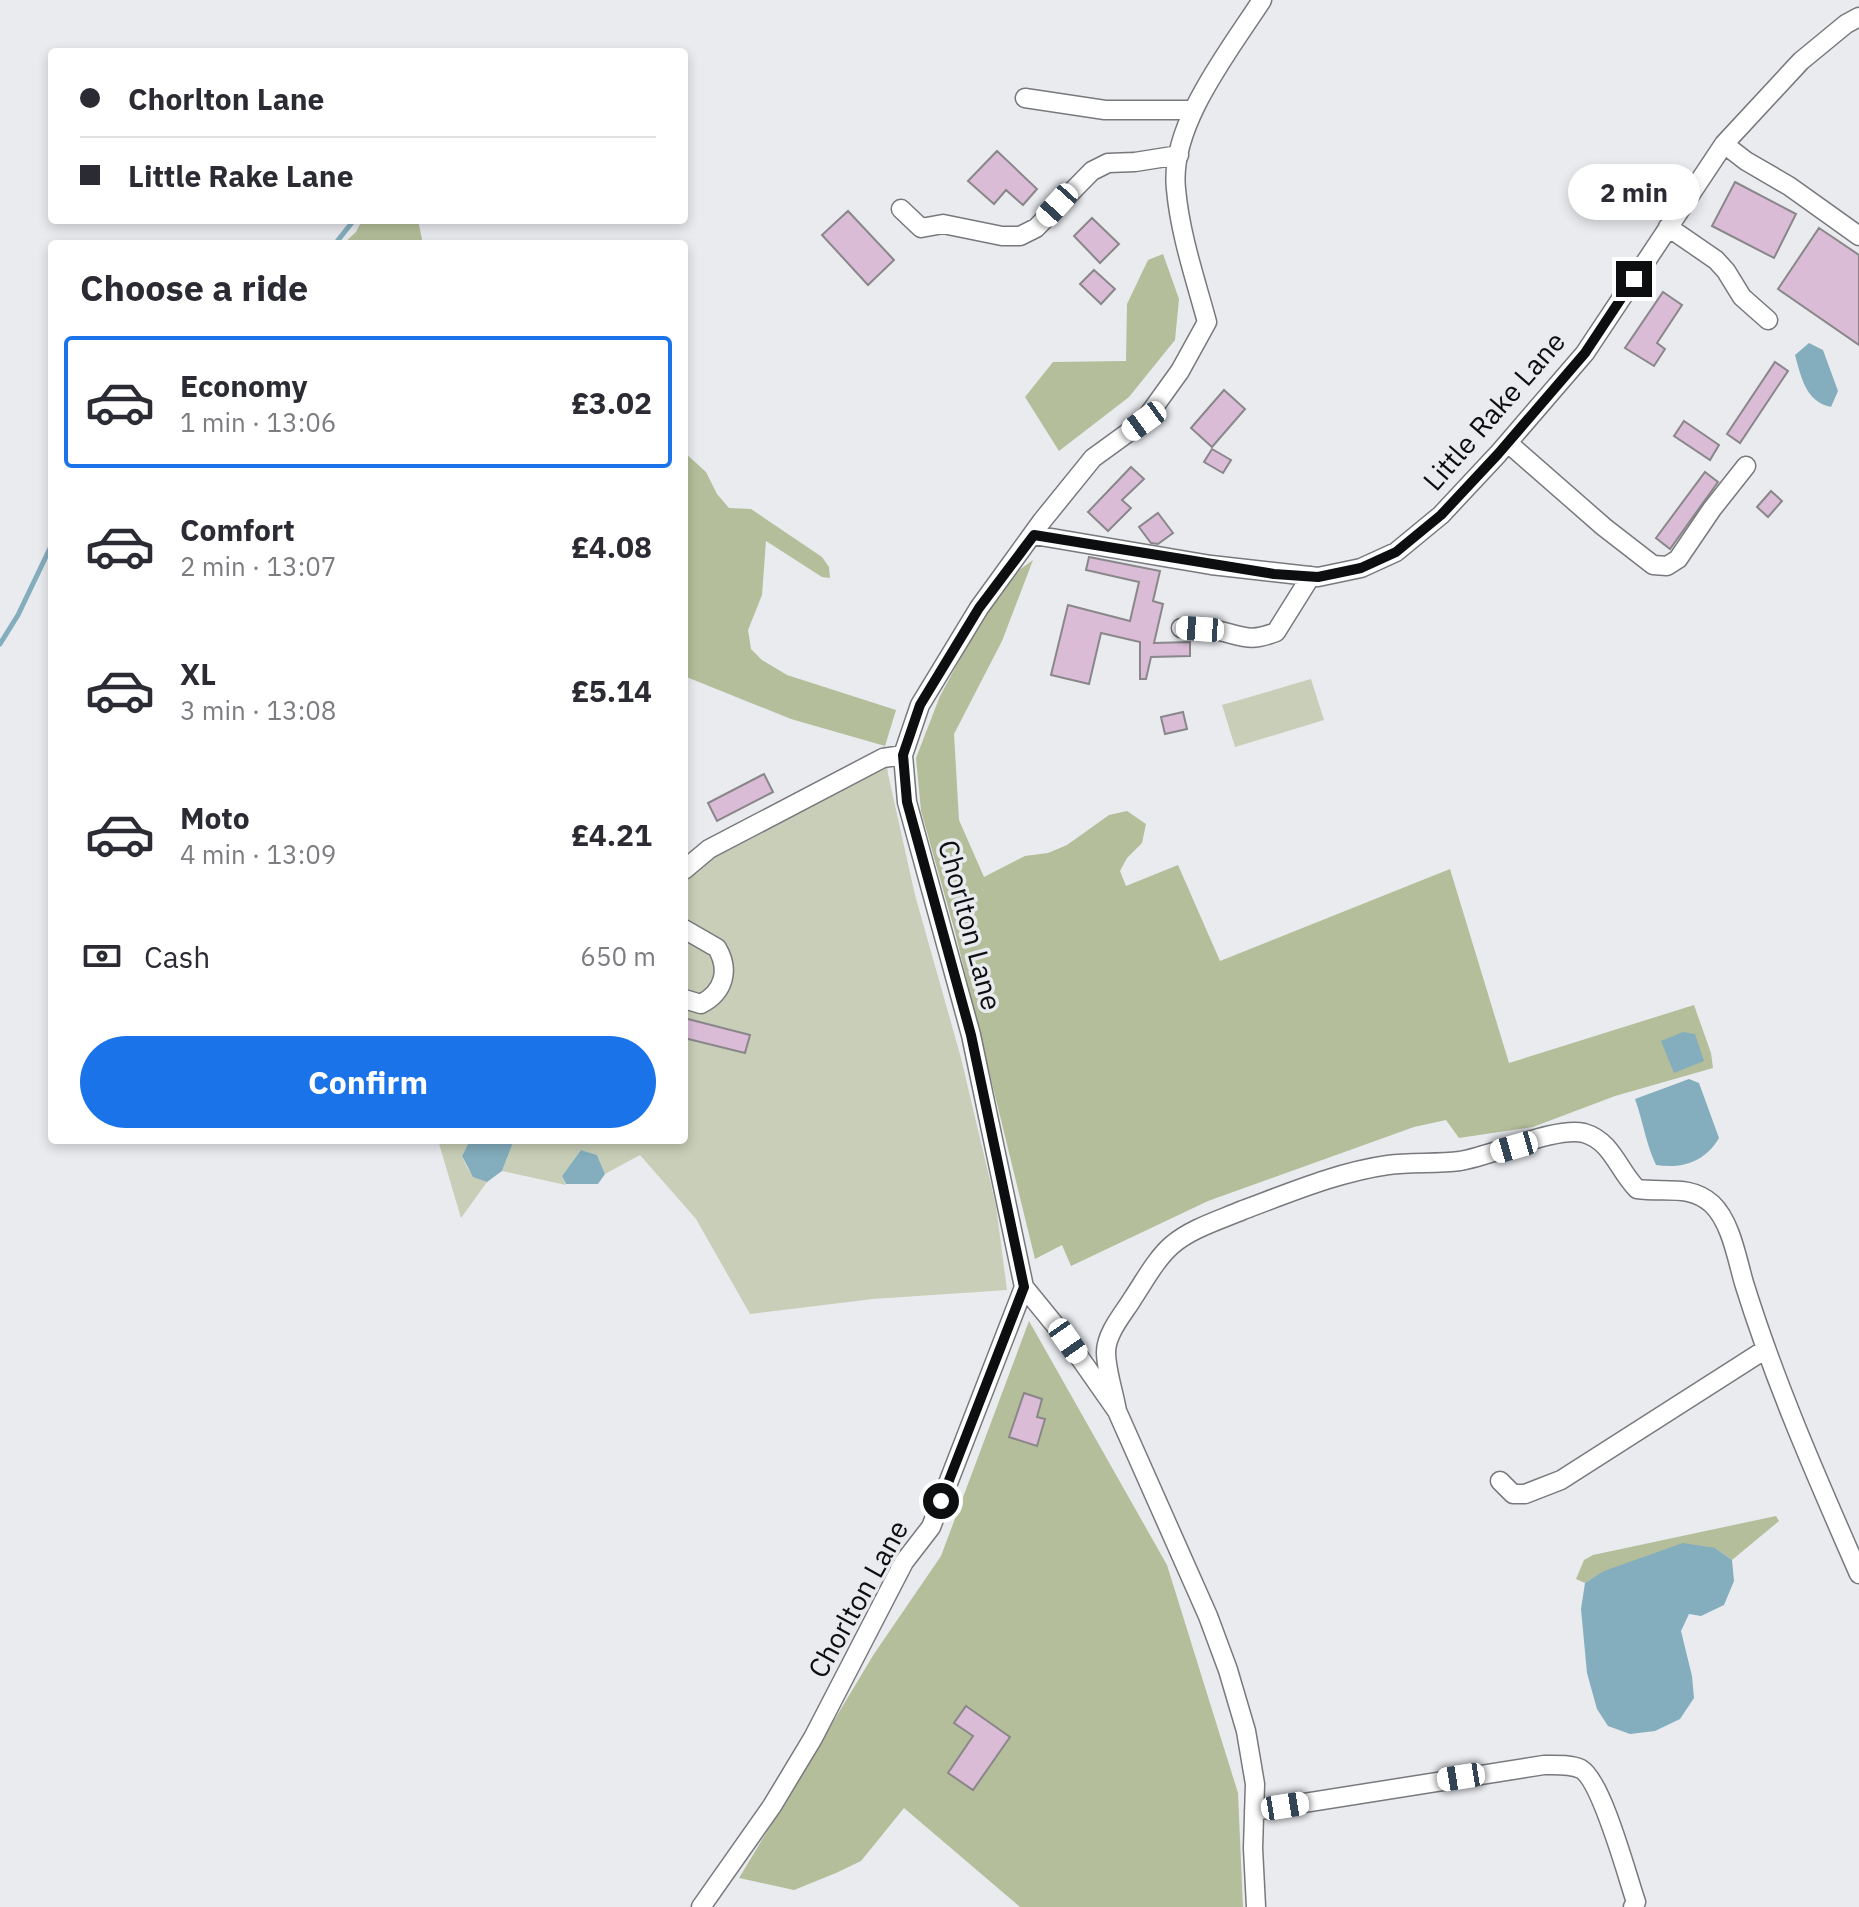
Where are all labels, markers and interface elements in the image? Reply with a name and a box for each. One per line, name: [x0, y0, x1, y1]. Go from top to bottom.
text: Chorlton Lane: [128, 79, 324, 118]
text: Little Rake Lane: [128, 156, 354, 195]
callout: 2 min: [1568, 163, 1700, 219]
text: 2 min: [1600, 175, 1668, 209]
car: [1032, 179, 1082, 231]
route end: [1616, 261, 1652, 297]
text: Choose a ride: [80, 264, 308, 311]
street label: Little Rake Lane: [1414, 323, 1573, 498]
icon: car: [84, 366, 156, 438]
text: Economy: [180, 366, 308, 405]
text: £3.02: [571, 383, 652, 422]
car: [1118, 397, 1170, 445]
text: 1 min · 13:06: [180, 405, 336, 439]
icon: car: [84, 510, 156, 582]
text: Comfort: [180, 510, 295, 549]
text: £4.08: [571, 527, 652, 566]
text: 2 min · 13:07: [180, 549, 336, 583]
car: [1175, 615, 1225, 643]
icon: car: [84, 654, 156, 726]
text: XL: [180, 654, 216, 693]
text: £5.14: [571, 671, 652, 710]
text: 3 min · 13:08: [180, 693, 336, 727]
icon: car: [84, 798, 156, 870]
text: Moto: [180, 798, 250, 837]
text: £4.21: [571, 815, 652, 854]
street label: Chorlton Lane: [930, 836, 1011, 1014]
text: 4 min · 13:09: [180, 837, 336, 871]
icon: cash: [80, 934, 124, 978]
text: Cash: [144, 937, 210, 976]
text: 650 m: [580, 939, 656, 973]
button: Confirm: [80, 1036, 656, 1128]
car: [1488, 1129, 1540, 1165]
car: [1044, 1314, 1092, 1368]
route start: [923, 1483, 959, 1519]
street label: Chorlton Lane: [799, 1513, 916, 1684]
car: [1435, 1761, 1487, 1793]
car: [1259, 1790, 1311, 1822]

